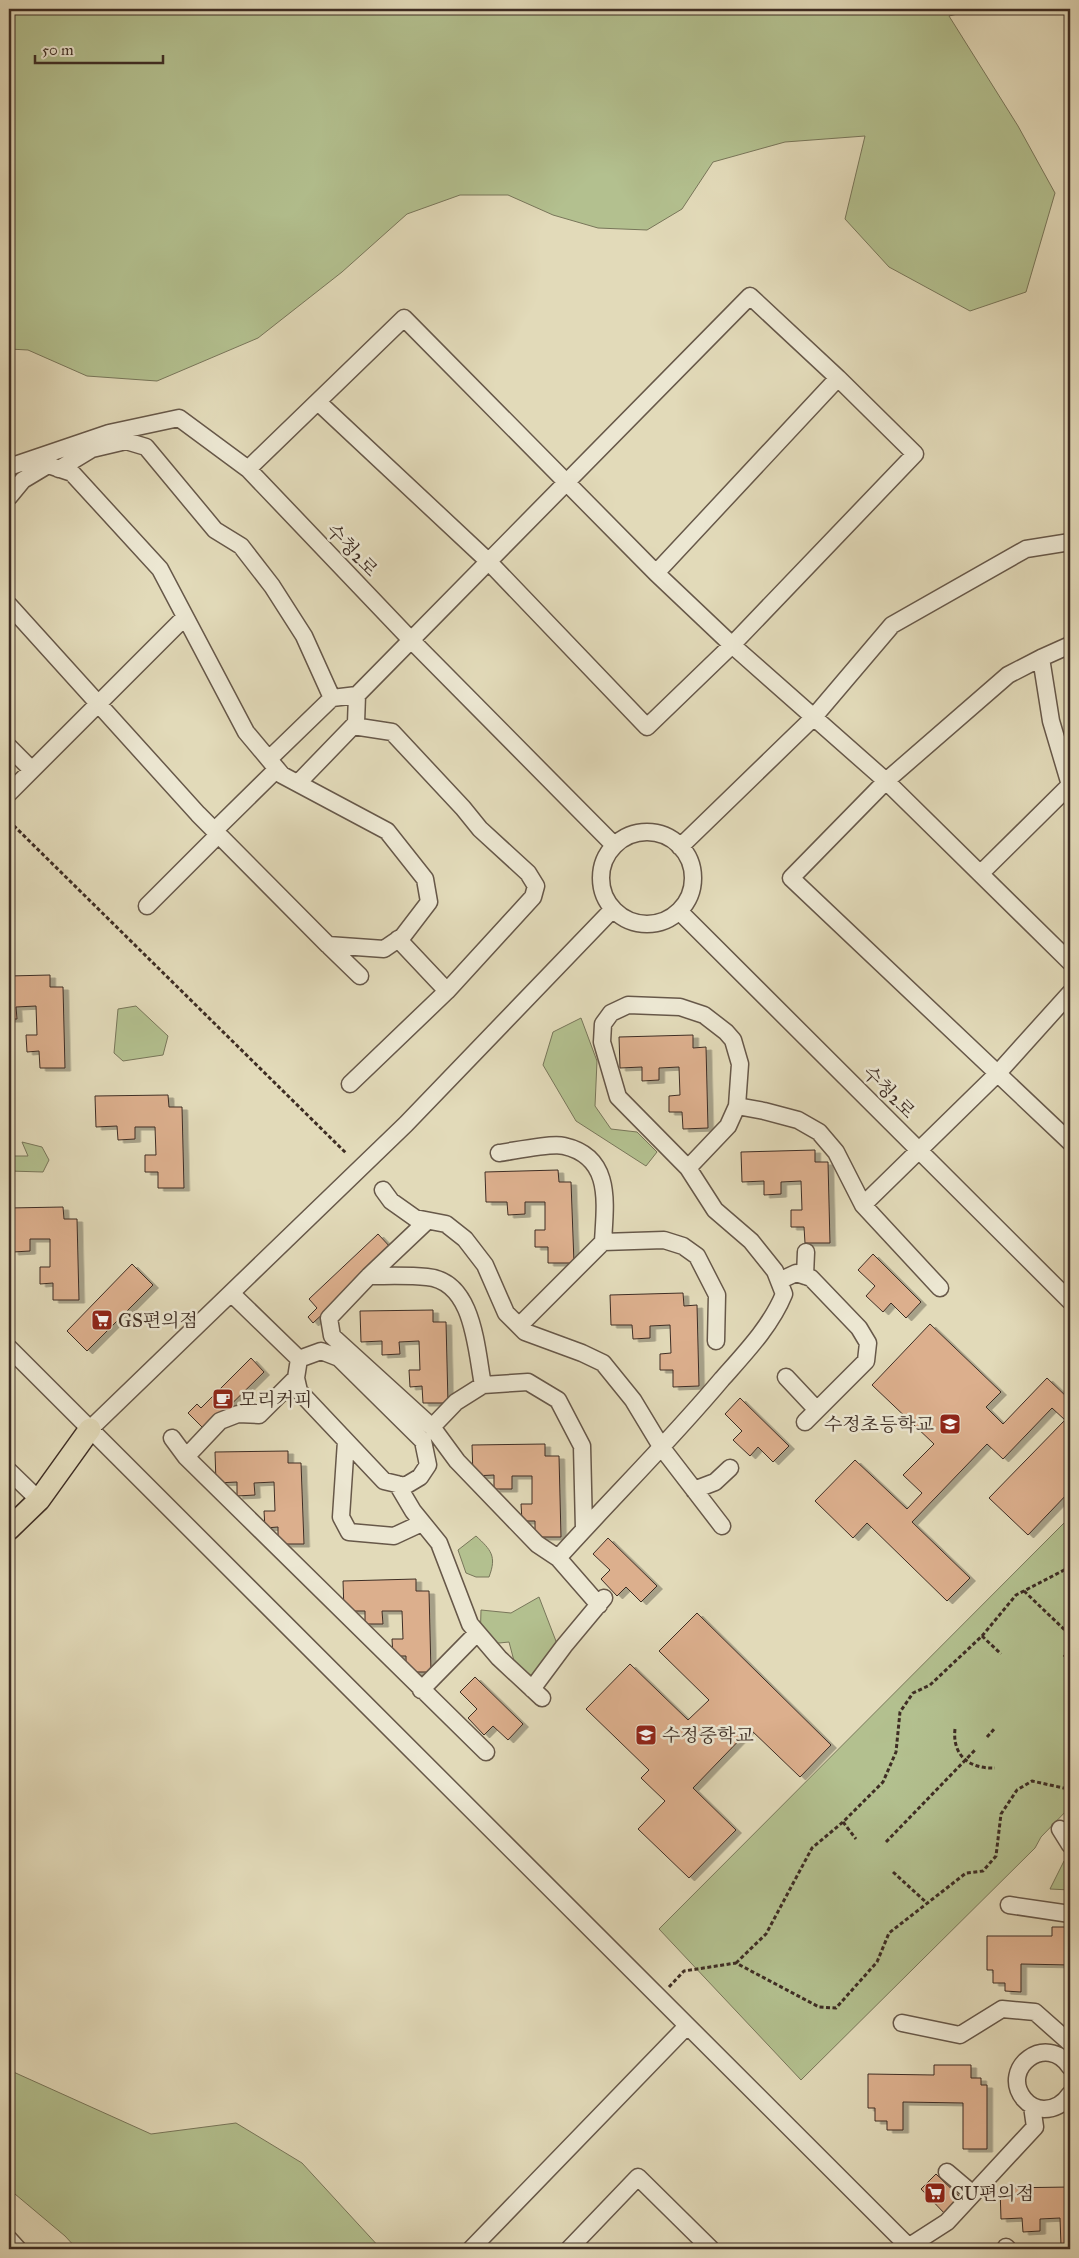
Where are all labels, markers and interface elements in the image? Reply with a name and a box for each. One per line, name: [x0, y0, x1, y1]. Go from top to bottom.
scale bar: [35, 32, 162, 64]
text: 50 m: [42, 41, 74, 59]
street label: 수청2로: [321, 519, 383, 581]
street label: 수청2로: [858, 1061, 920, 1123]
supermarket icon: GS편의점: [90, 1308, 114, 1332]
place label: GS편의점: [118, 1309, 198, 1332]
cafe icon: 모리커피: [211, 1387, 235, 1411]
place label: 모리커피: [239, 1388, 312, 1411]
school or university icon: 수정초등학교: [938, 1412, 962, 1436]
place label: 수정초등학교: [824, 1413, 934, 1436]
school or university icon: 수정중학교: [634, 1723, 658, 1747]
place label: 수정중학교: [662, 1724, 754, 1747]
supermarket icon: CU편의점: [923, 2181, 947, 2205]
place label: CU편의점: [951, 2182, 1034, 2205]

